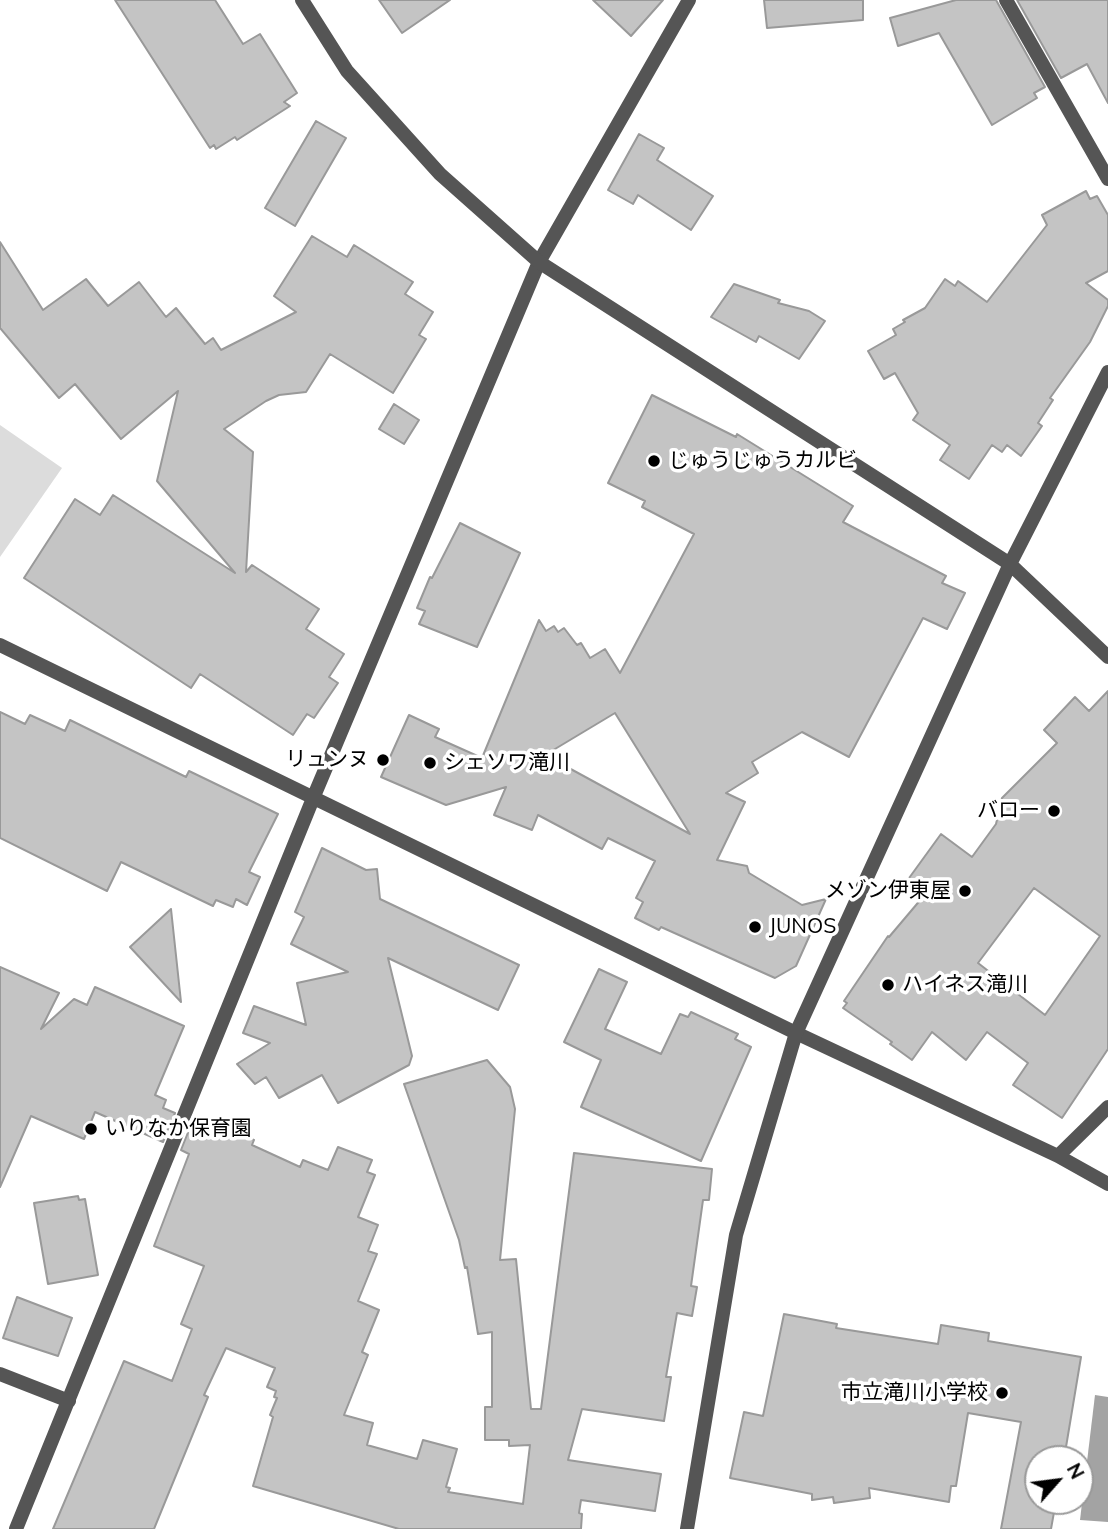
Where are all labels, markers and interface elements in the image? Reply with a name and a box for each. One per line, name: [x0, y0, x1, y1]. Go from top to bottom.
place label: じゅうじゅうカルビ: [668, 448, 857, 474]
marker: じゅうじゅうカルビ: [646, 453, 662, 469]
place label: リュンヌ: [285, 747, 369, 773]
place label: シェソワ滝川: [444, 750, 570, 776]
marker: リュンヌ: [375, 752, 391, 768]
marker: シェソワ滝川: [422, 755, 438, 771]
place label: バロー: [977, 798, 1040, 824]
marker: バロー: [1046, 803, 1062, 819]
place label: メゾン伊東屋: [825, 878, 951, 904]
marker: メゾン伊東屋: [957, 883, 973, 899]
place label: JUNOS: [769, 914, 836, 940]
marker: JUNOS: [747, 919, 763, 935]
place label: ハイネス滝川: [902, 972, 1028, 998]
marker: ハイネス滝川: [880, 977, 896, 993]
place label: いりなか保育園: [105, 1116, 252, 1142]
marker: いりなか保育園: [83, 1121, 99, 1137]
place label: 市立滝川小学校: [841, 1380, 988, 1406]
marker: 市立滝川小学校: [994, 1385, 1010, 1401]
north arrow: [1024, 1445, 1094, 1515]
text: N: [1062, 1459, 1090, 1483]

